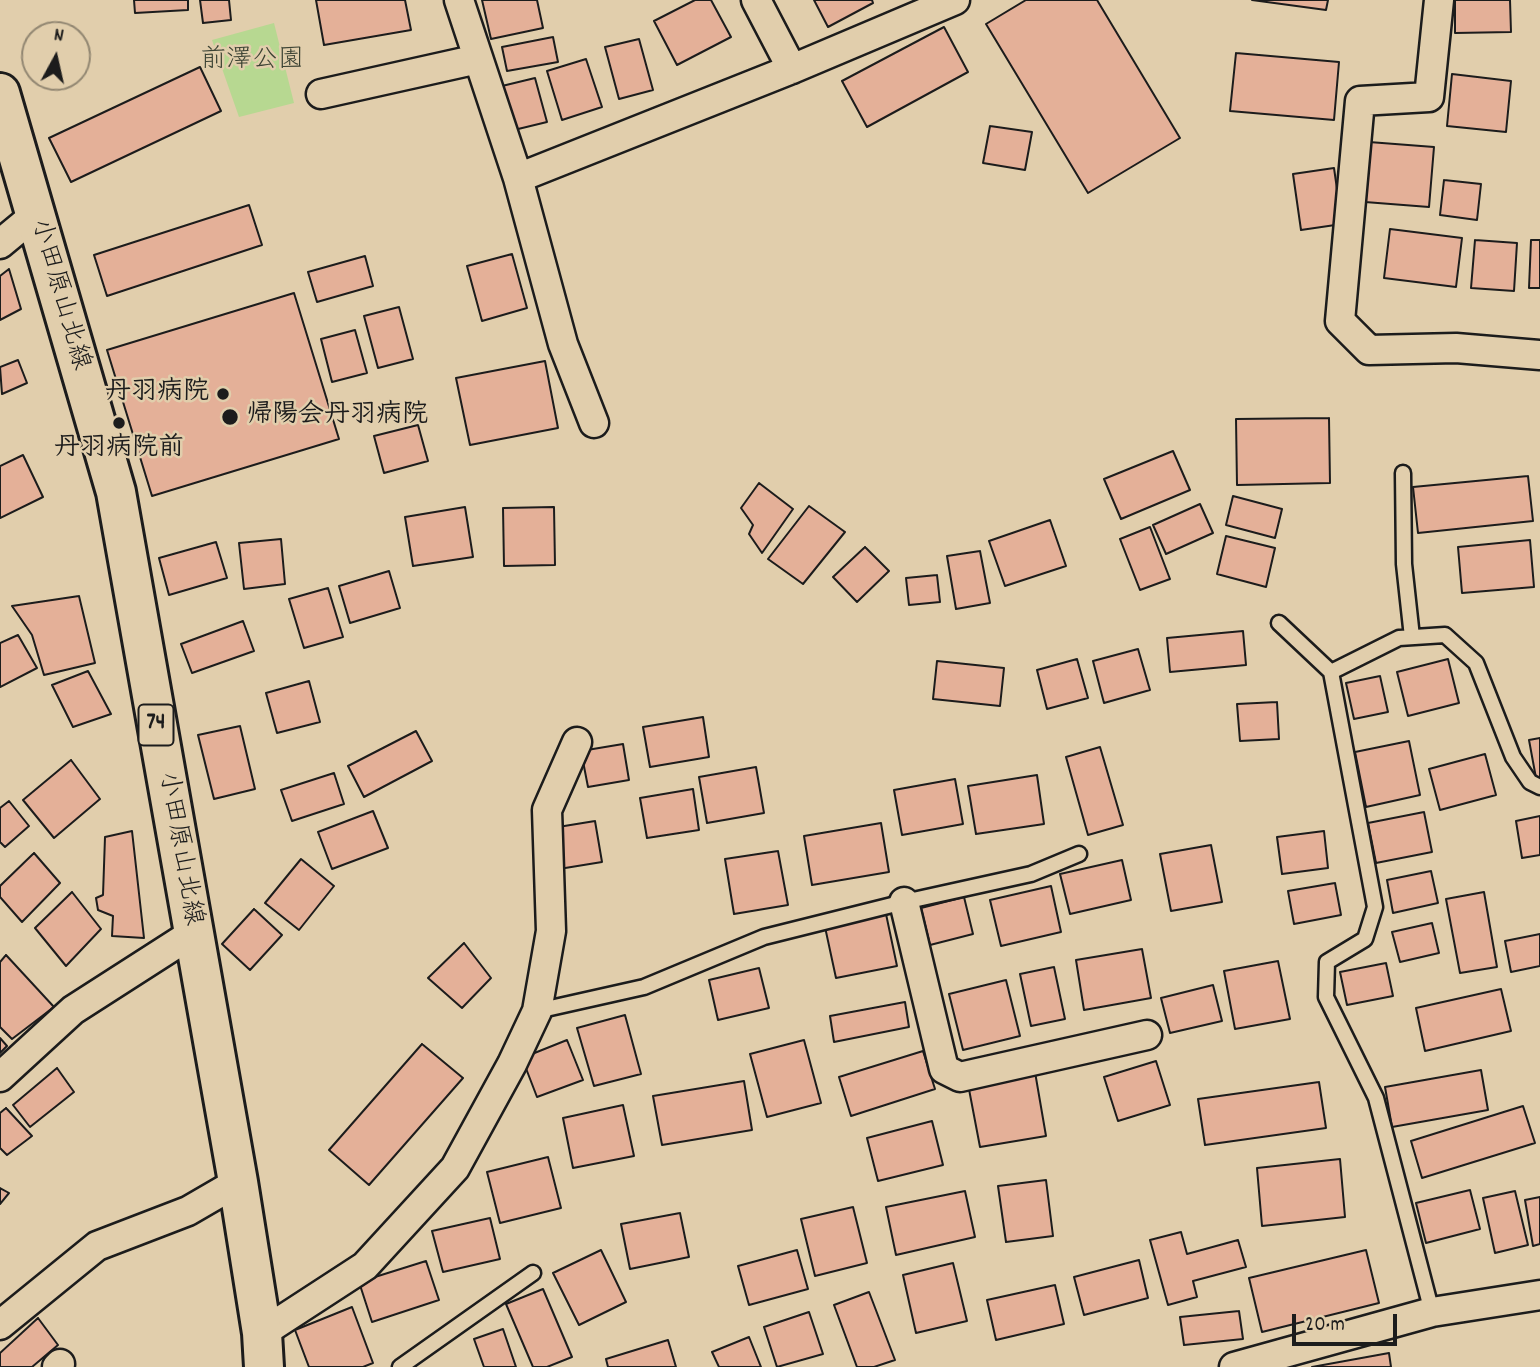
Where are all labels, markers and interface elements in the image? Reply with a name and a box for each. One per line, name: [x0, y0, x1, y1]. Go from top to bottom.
north arrow: [21, 21, 91, 91]
text: N: [52, 23, 65, 51]
park label: 前澤公園: [200, 46, 304, 78]
street label: 小田原山北線: [22, 216, 94, 374]
place label: 丹羽病院: [105, 378, 209, 410]
marker: 丹羽病院: [215, 386, 231, 402]
place label: 帰陽会丹羽病院: [246, 401, 428, 433]
marker: 帰陽会丹羽病院: [220, 407, 240, 427]
marker: 丹羽病院前: [111, 415, 127, 431]
place label: 丹羽病院前: [54, 434, 184, 466]
road number: 74: [138, 704, 174, 746]
street label: 小田原山北線: [149, 769, 207, 929]
scale bar: [1295, 1300, 1400, 1344]
text: 20 m: [1305, 1311, 1345, 1341]

